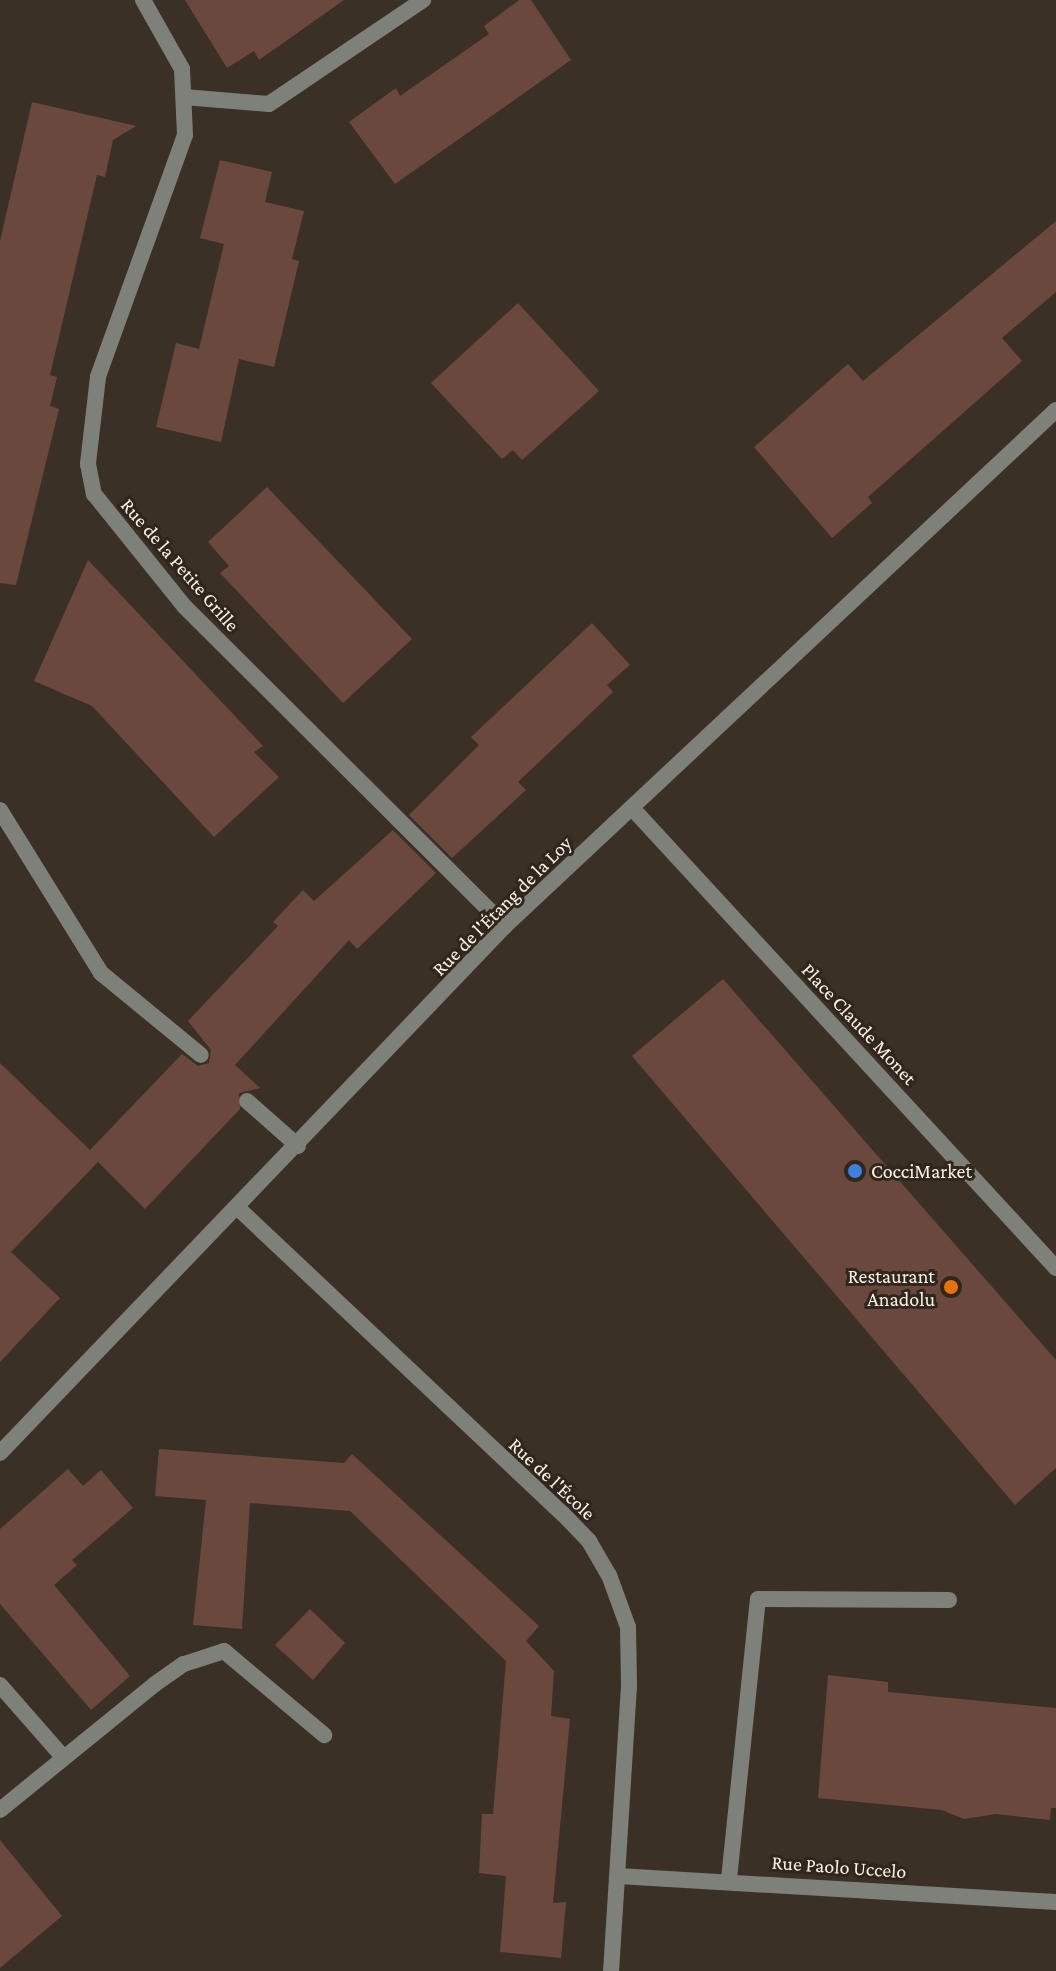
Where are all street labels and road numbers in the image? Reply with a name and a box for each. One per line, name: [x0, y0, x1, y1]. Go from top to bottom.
street label: Rue de la Petite Grille: [116, 493, 244, 637]
street label: Rue de l'Étang de la Loy: [427, 831, 577, 981]
street label: Place Claude Monet: [796, 958, 922, 1090]
street label: Rue de l'École: [504, 1433, 600, 1525]
street label: Rue Paolo Uccelo: [771, 1850, 907, 1884]

